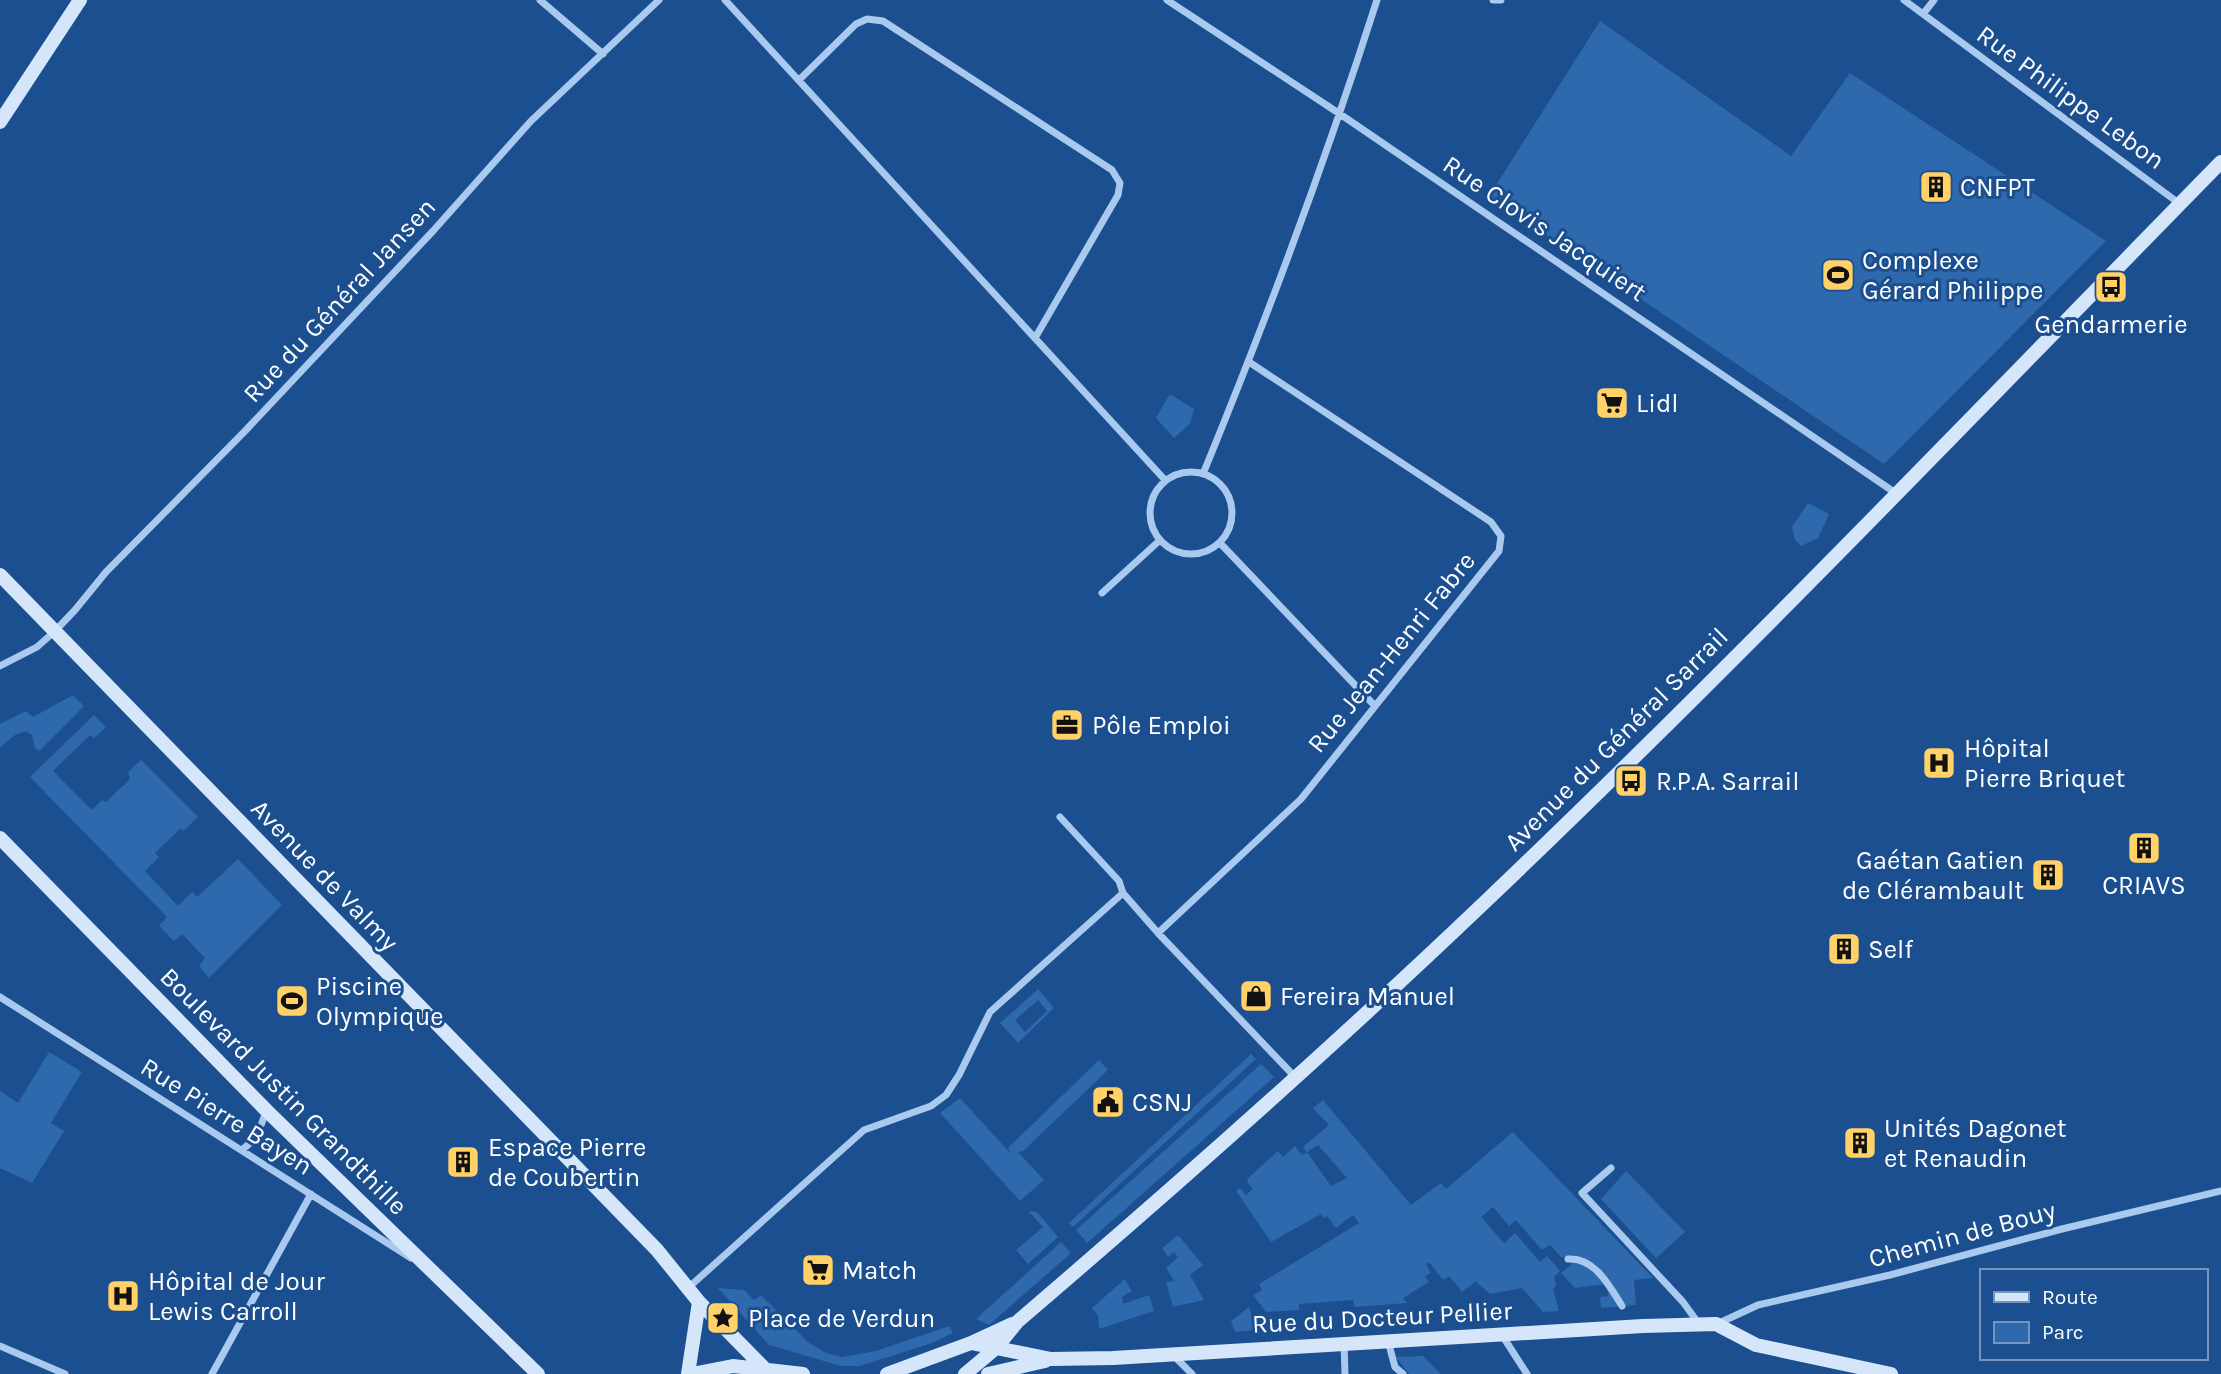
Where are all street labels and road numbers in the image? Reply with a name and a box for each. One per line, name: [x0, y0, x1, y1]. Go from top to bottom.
street label: Rue Philippe Lebon: [1971, 19, 2171, 176]
street label: Rue Clovis Jacquiert: [1437, 149, 1653, 308]
street label: Rue du Général Jansen: [237, 192, 442, 409]
street label: Rue Jean-Henri Fabre: [1301, 546, 1482, 759]
street label: Avenue du Général Sarrail: [1498, 621, 1735, 858]
street label: Avenue de Valmy: [245, 793, 405, 958]
street label: Boulevard Justin Grandthille: [154, 961, 414, 1221]
street label: Rue Pierre Bayen: [135, 1051, 318, 1182]
street label: Chemin de Bouy: [1865, 1195, 2059, 1274]
street label: Rue du Docteur Pellier: [1251, 1295, 1514, 1340]

